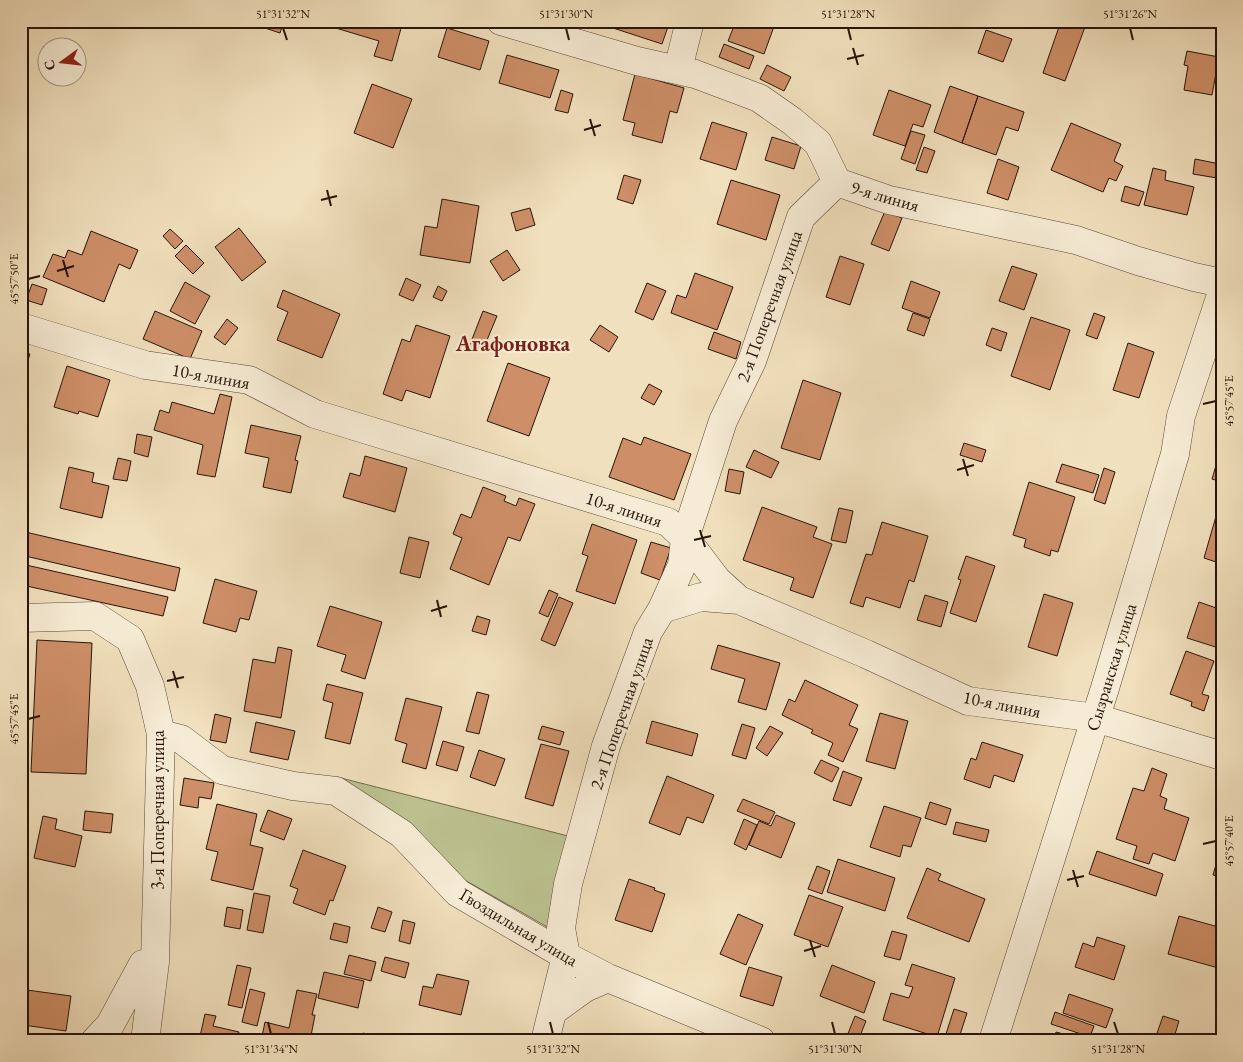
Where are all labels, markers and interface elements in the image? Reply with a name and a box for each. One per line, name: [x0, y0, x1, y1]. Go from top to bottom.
text: 51°31'32"N: [256, 6, 310, 22]
text: 51°31'30"N: [539, 6, 593, 22]
text: 51°31'28"N: [821, 6, 875, 22]
text: 51°31'26"N: [1103, 6, 1157, 22]
north arrow: [38, 38, 88, 88]
text: С: [39, 58, 59, 72]
street label: 9-я линия: [848, 175, 922, 217]
street label: 2-я Поперечная улица: [731, 226, 807, 385]
text: 45°57'50"E: [6, 253, 22, 305]
district label: Агафоновка: [455, 329, 571, 358]
street label: 10-я линия: [170, 358, 252, 394]
text: 45°57'45"E: [1221, 375, 1237, 427]
street label: 10-я линия: [583, 486, 665, 532]
street label: Сызранская улица: [1081, 600, 1142, 734]
street label: 2-я Поперечная улица: [584, 633, 658, 792]
street label: 10-я линия: [961, 685, 1043, 723]
text: 45°57'45"E: [6, 693, 22, 745]
street label: 3-я Поперечная улица: [146, 729, 169, 890]
text: 45°57'40"E: [1221, 815, 1237, 867]
street label: Гвоздильная улица: [456, 883, 583, 972]
text: 51°31'34"N: [244, 1041, 298, 1057]
text: 51°31'32"N: [526, 1041, 580, 1057]
text: 51°31'30"N: [808, 1041, 862, 1057]
text: 51°31'28"N: [1091, 1041, 1145, 1057]

